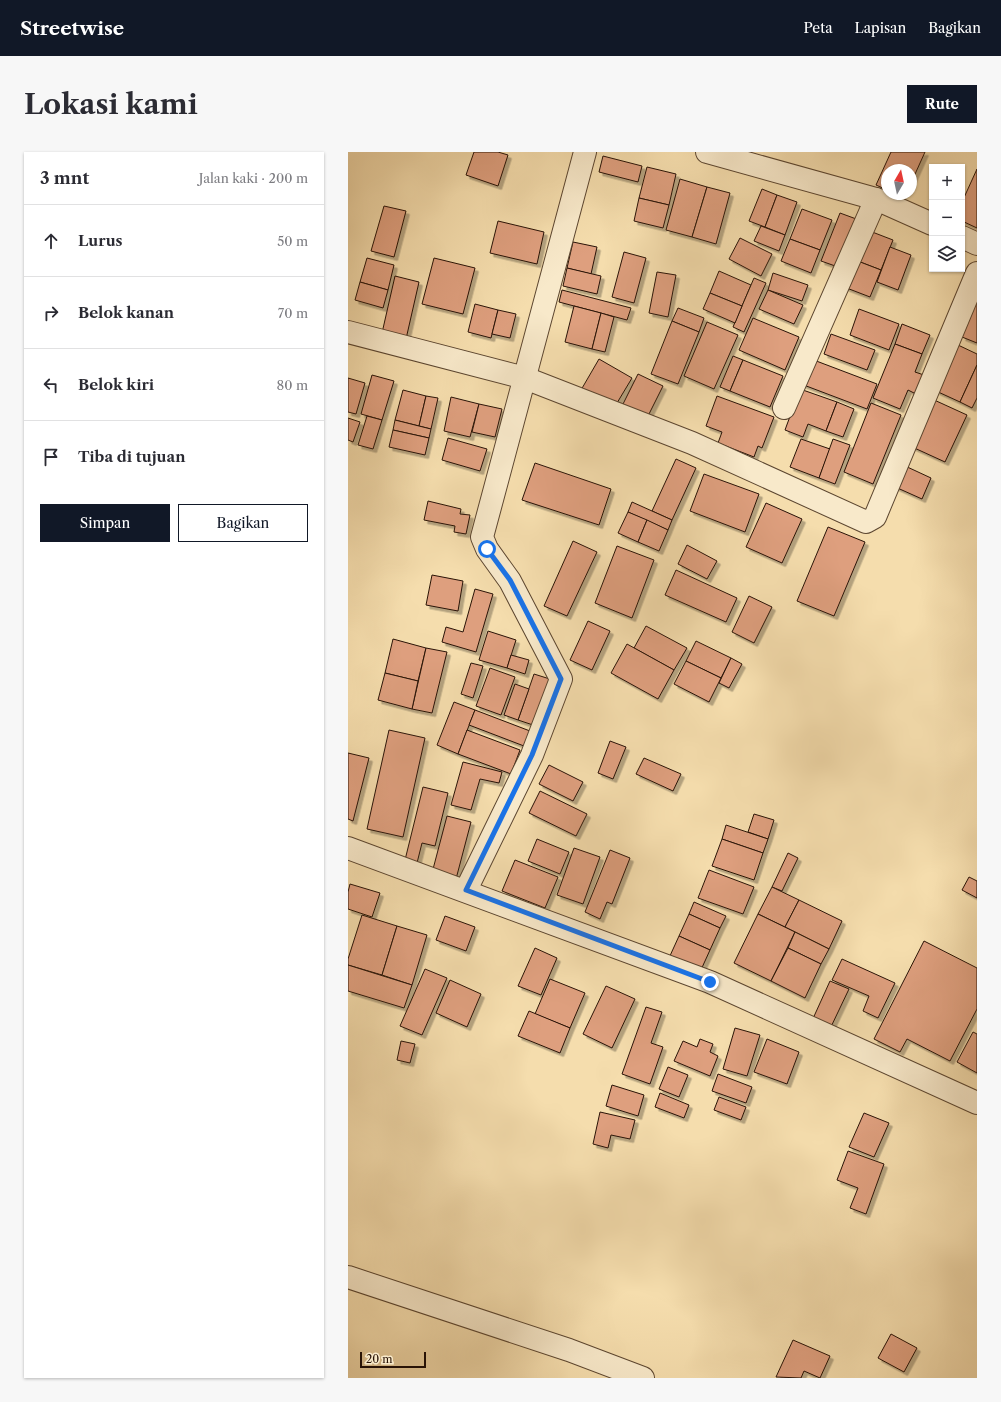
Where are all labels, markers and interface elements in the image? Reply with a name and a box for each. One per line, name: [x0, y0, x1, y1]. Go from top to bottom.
text: Streetwise: [20, 17, 124, 40]
text: Peta: [803, 19, 833, 37]
text: Lapisan: [855, 19, 906, 37]
text: Bagikan: [928, 19, 981, 37]
button: Rute: [907, 85, 977, 123]
text: Lokasi kami: [24, 87, 198, 121]
north arrow: [881, 164, 917, 200]
map controls: [929, 164, 965, 272]
button: +: [929, 164, 965, 200]
text: 3 mnt: [40, 168, 89, 188]
text: Jalan kaki · 200 m: [199, 170, 308, 186]
button: −: [929, 200, 965, 236]
icon: ahead: [40, 230, 62, 252]
text: Lurus: [78, 231, 123, 250]
text: 50 m: [277, 233, 308, 249]
button: layers: [929, 236, 965, 272]
icon: right: [40, 302, 62, 324]
text: Belok kanan: [78, 303, 174, 322]
text: 70 m: [278, 305, 308, 321]
icon: left: [40, 374, 62, 396]
text: Belok kiri: [78, 375, 154, 394]
text: 80 m: [276, 377, 308, 393]
icon: arrive: [40, 446, 62, 468]
text: Tiba di tujuan: [78, 447, 186, 466]
button: Simpan: [40, 504, 170, 542]
button: Bagikan: [178, 504, 308, 542]
route start: [478, 540, 496, 558]
route end: [701, 973, 719, 991]
scale bar: [360, 1350, 426, 1369]
text: 20 m: [366, 1352, 392, 1366]

